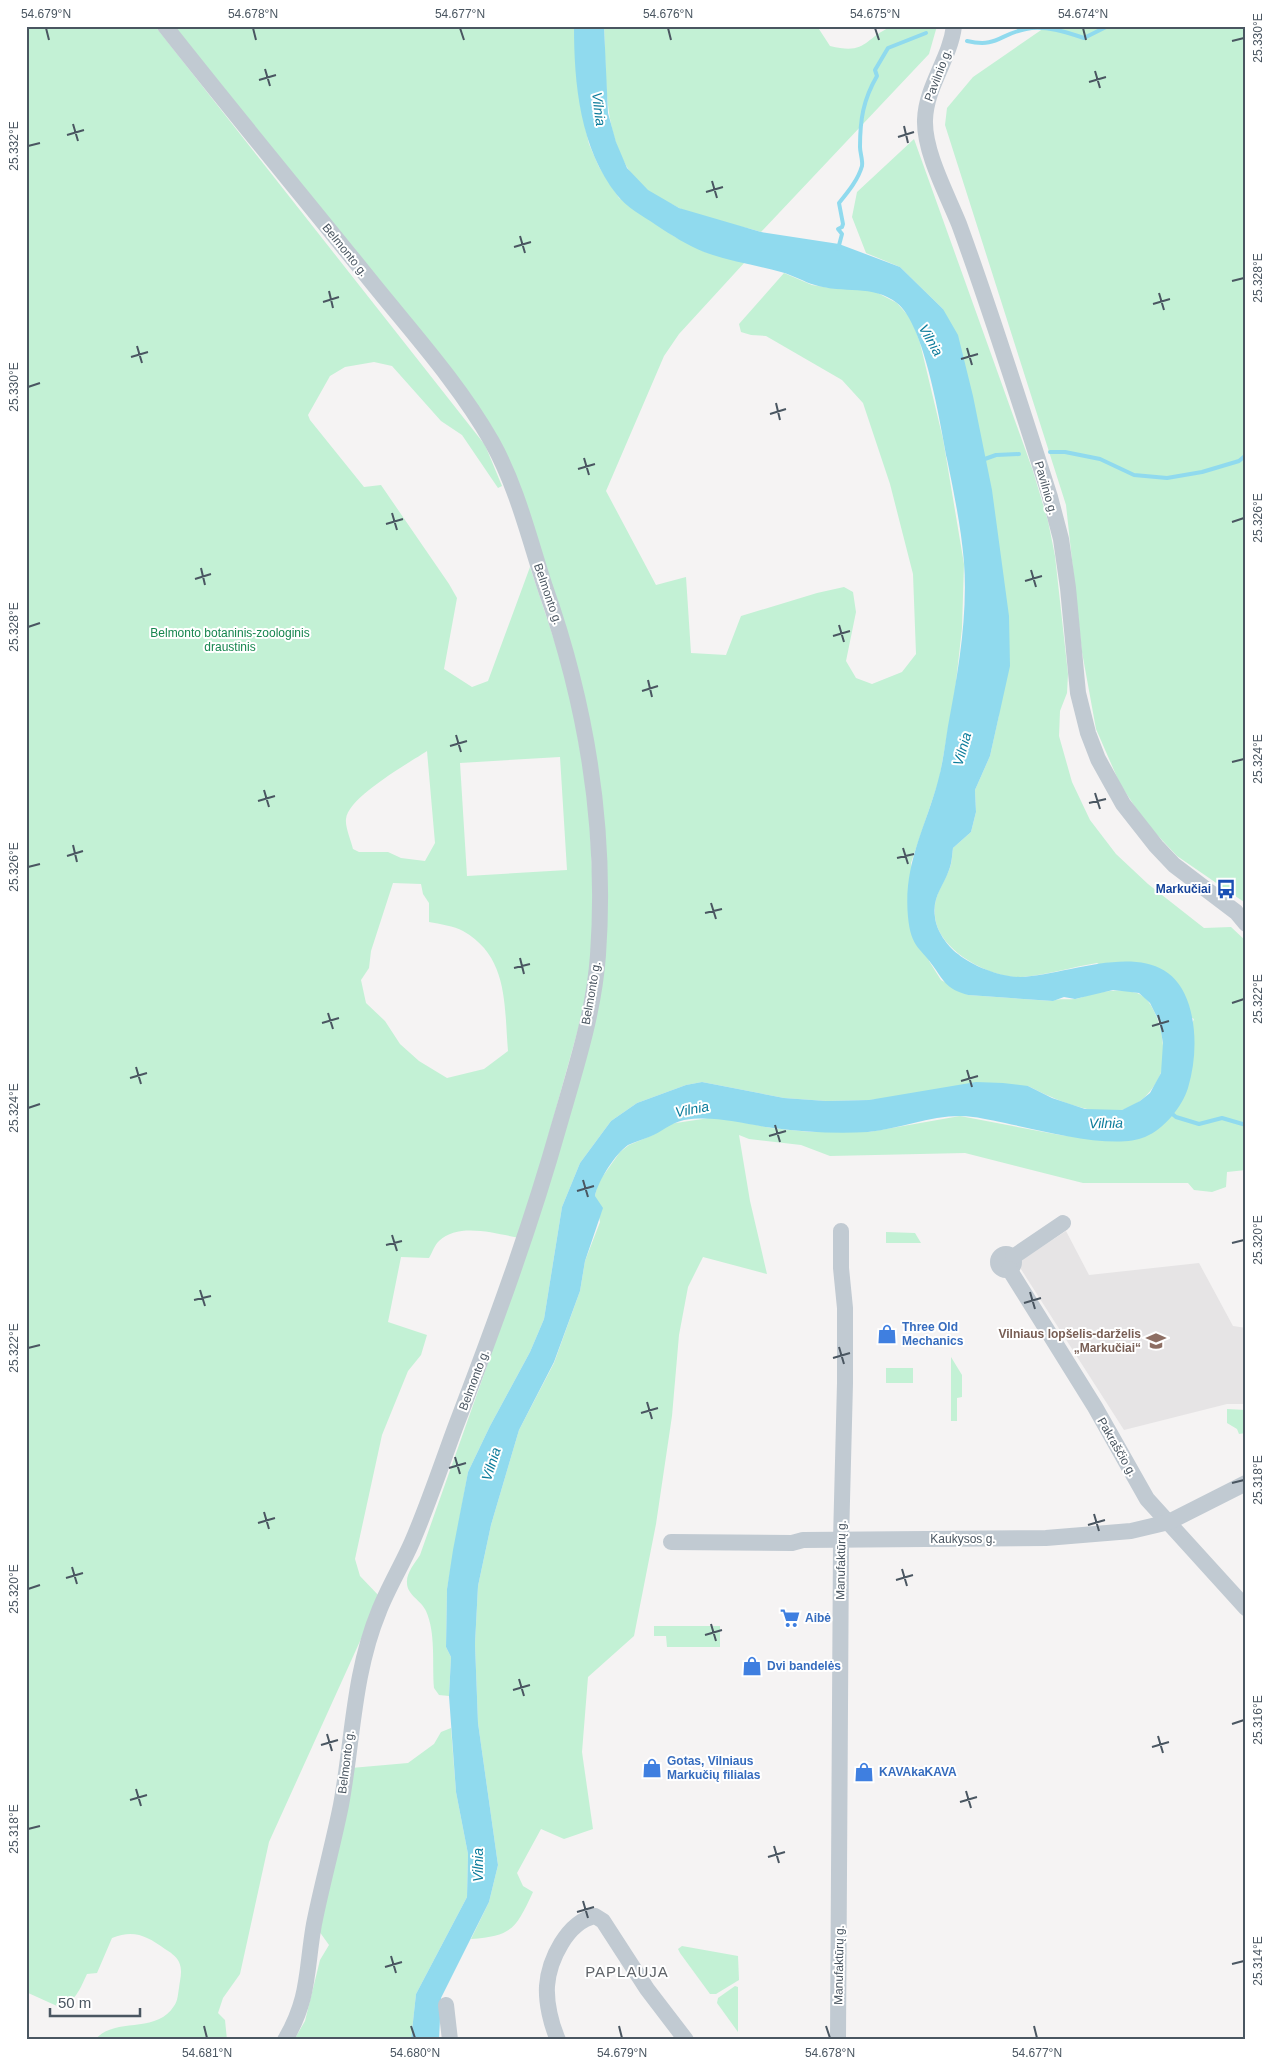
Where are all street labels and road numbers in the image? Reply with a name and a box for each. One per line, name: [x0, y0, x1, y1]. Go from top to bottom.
street label: Pavilnio g.: [922, 47, 954, 103]
street label: Belmonto g.: [319, 221, 371, 279]
street label: Pavilnio g.: [1032, 459, 1060, 517]
street label: Belmonto g.: [531, 561, 565, 627]
street label: Belmonto g.: [579, 960, 603, 1026]
street label: Belmonto g.: [456, 1348, 492, 1412]
street label: Pakraščio g.: [1094, 1415, 1140, 1479]
street label: Manufaktūrų g.: [833, 1520, 849, 1600]
street label: Kaukysos g.: [930, 1532, 996, 1546]
street label: Belmonto g.: [335, 1729, 357, 1795]
street label: Manufaktūrų g.: [831, 1925, 847, 2005]

